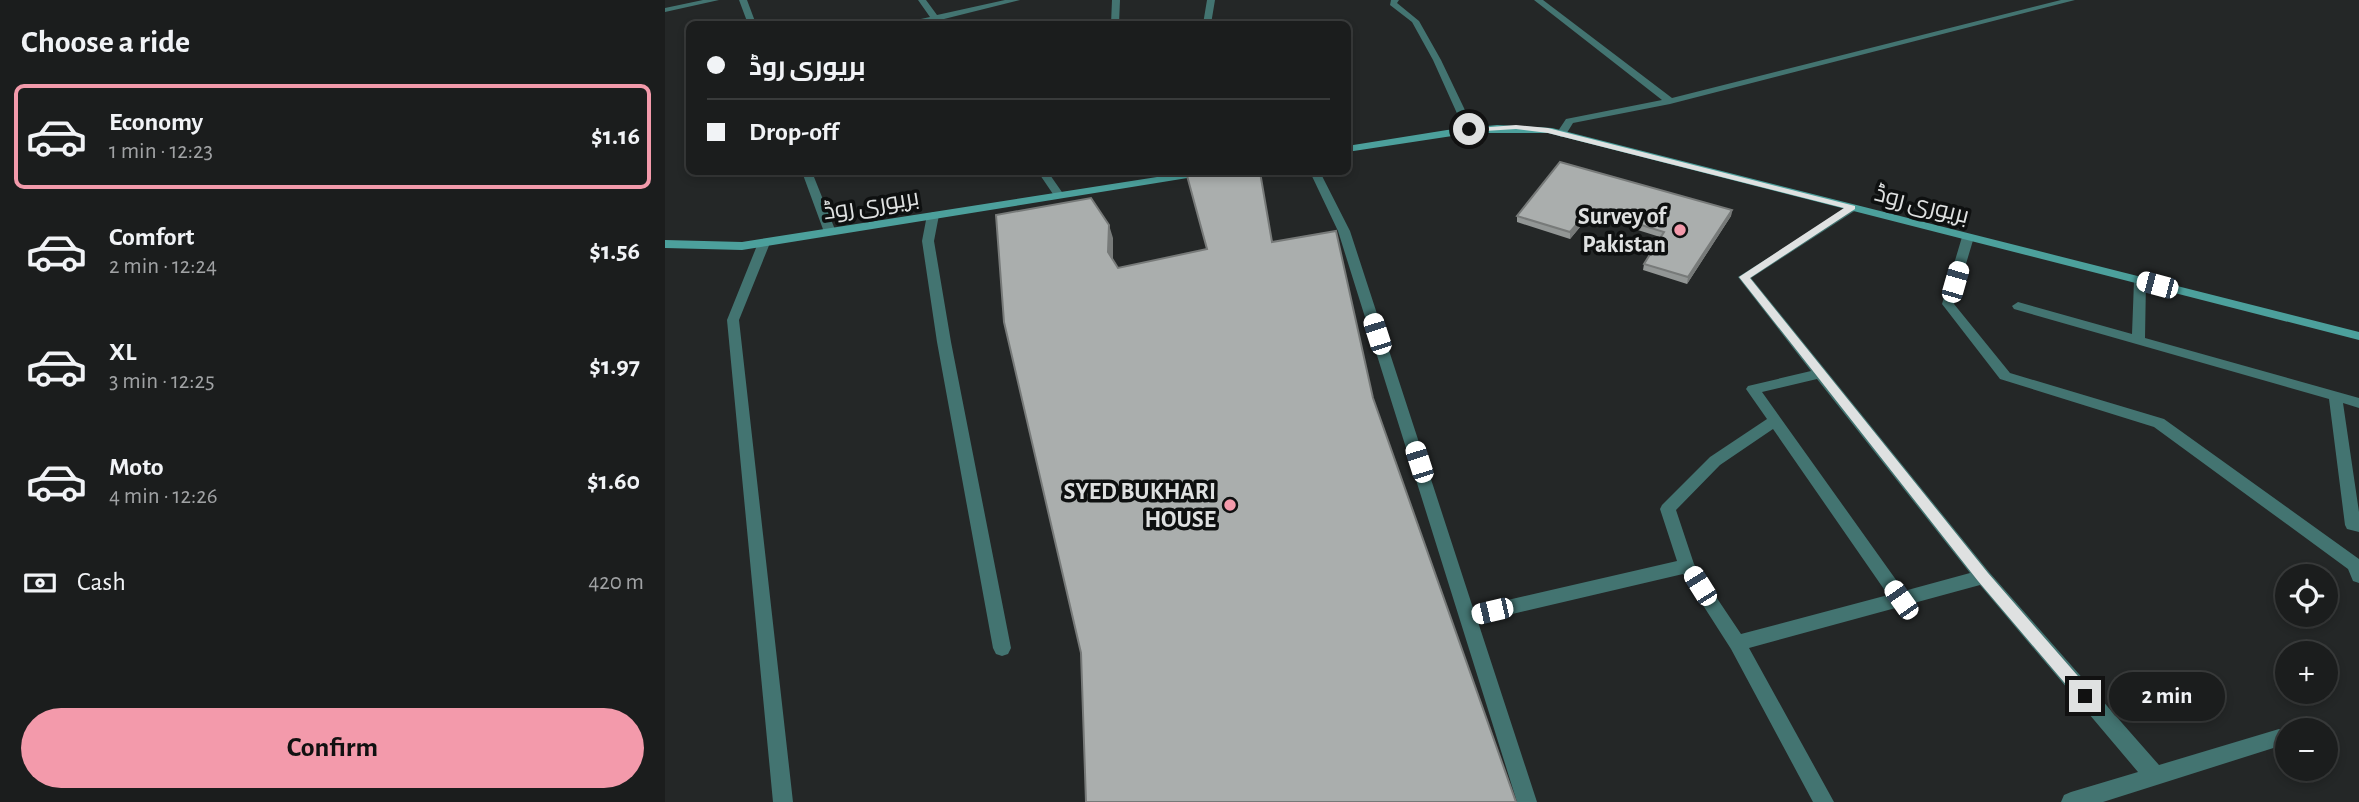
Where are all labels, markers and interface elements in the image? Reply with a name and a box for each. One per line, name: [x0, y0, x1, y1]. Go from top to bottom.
text: Choose a ride: [21, 26, 190, 58]
text: بریوری روڈ: [749, 54, 866, 80]
icon: car: [25, 105, 88, 168]
text: Economy: [109, 109, 203, 135]
route start: [1453, 113, 1485, 145]
text: Drop-off: [749, 119, 838, 145]
text: $1.16: [591, 123, 640, 149]
text: 1 min · 12:23: [109, 140, 213, 163]
street label: بریوری روڈ: [1872, 182, 1972, 229]
street label: بریوری روڈ: [822, 186, 921, 225]
place label: Survey of Pakistan: [1578, 205, 1668, 257]
icon: car: [25, 220, 88, 283]
marker: Survey of Pakistan: [1672, 222, 1688, 238]
text: Comfort: [109, 224, 194, 250]
text: $1.56: [589, 238, 640, 264]
text: 2 min · 12:24: [109, 255, 217, 278]
car: [1940, 259, 1971, 305]
car: [2134, 269, 2181, 301]
car: [1361, 311, 1394, 357]
icon: car: [25, 335, 88, 398]
text: XL: [109, 339, 136, 365]
text: $1.97: [589, 353, 640, 379]
text: 3 min · 12:25: [109, 370, 215, 393]
car: [1403, 439, 1436, 485]
icon: car: [25, 450, 88, 513]
text: Moto: [109, 454, 164, 480]
text: $1.60: [587, 468, 640, 494]
place label: SYED BUKHARI HOUSE: [1064, 480, 1216, 532]
text: 4 min · 12:26: [109, 485, 217, 508]
marker: SYED BUKHARI HOUSE: [1222, 497, 1238, 513]
car: [1680, 563, 1721, 609]
icon: cash: [21, 564, 59, 602]
map controls: [2275, 564, 2338, 781]
button: locate: [2275, 564, 2338, 627]
text: Cash: [77, 569, 126, 595]
text: 420 m: [588, 571, 644, 594]
car: [1881, 577, 1922, 623]
car: [1470, 596, 1515, 626]
button: +: [2275, 641, 2338, 704]
callout: 2 min: [2109, 672, 2225, 720]
route end: [2069, 680, 2101, 712]
text: 2 min: [2141, 685, 2193, 708]
button: Confirm: [21, 708, 644, 788]
button: −: [2275, 718, 2338, 781]

